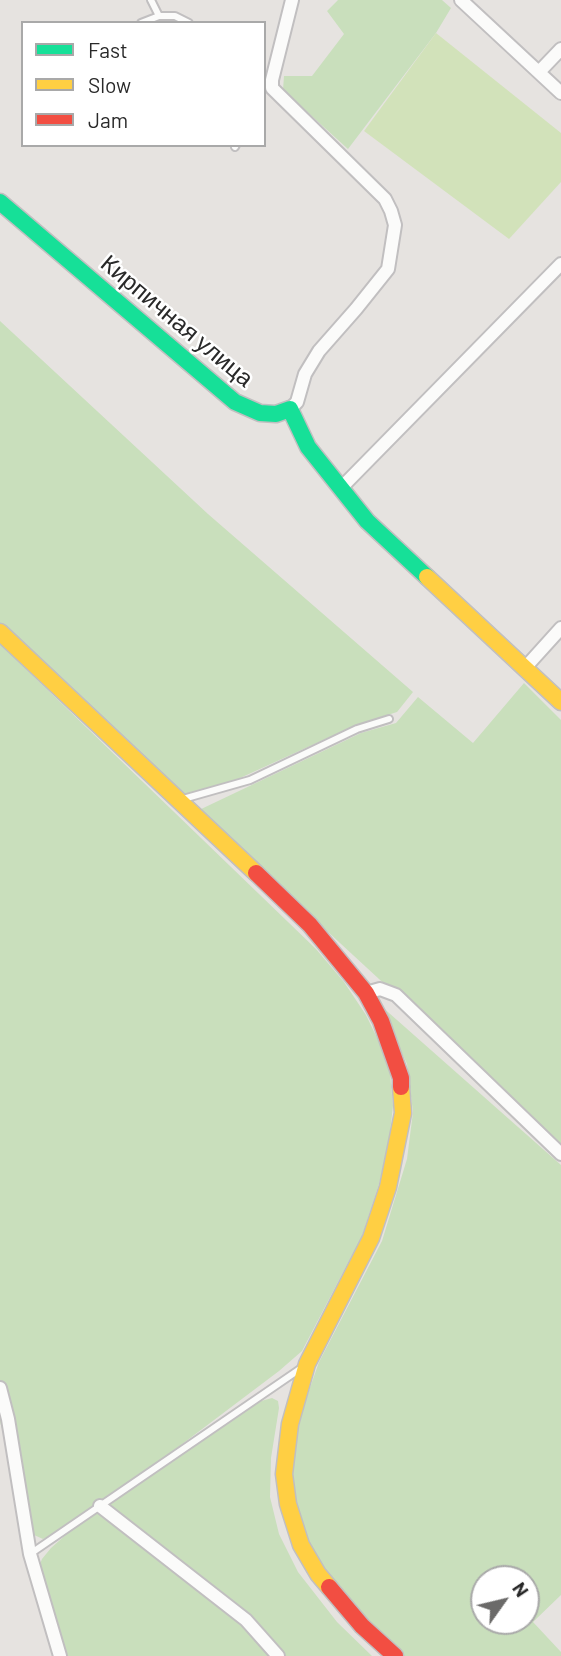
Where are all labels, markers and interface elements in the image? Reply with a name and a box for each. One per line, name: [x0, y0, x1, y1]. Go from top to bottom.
legend: [21, 21, 266, 147]
text: Fast: [88, 37, 128, 62]
text: Slow: [88, 72, 131, 97]
text: Jam: [88, 107, 128, 132]
street label: Кирпичная улица: [95, 249, 259, 393]
north arrow: [470, 1565, 540, 1635]
text: N: [508, 1577, 534, 1601]

